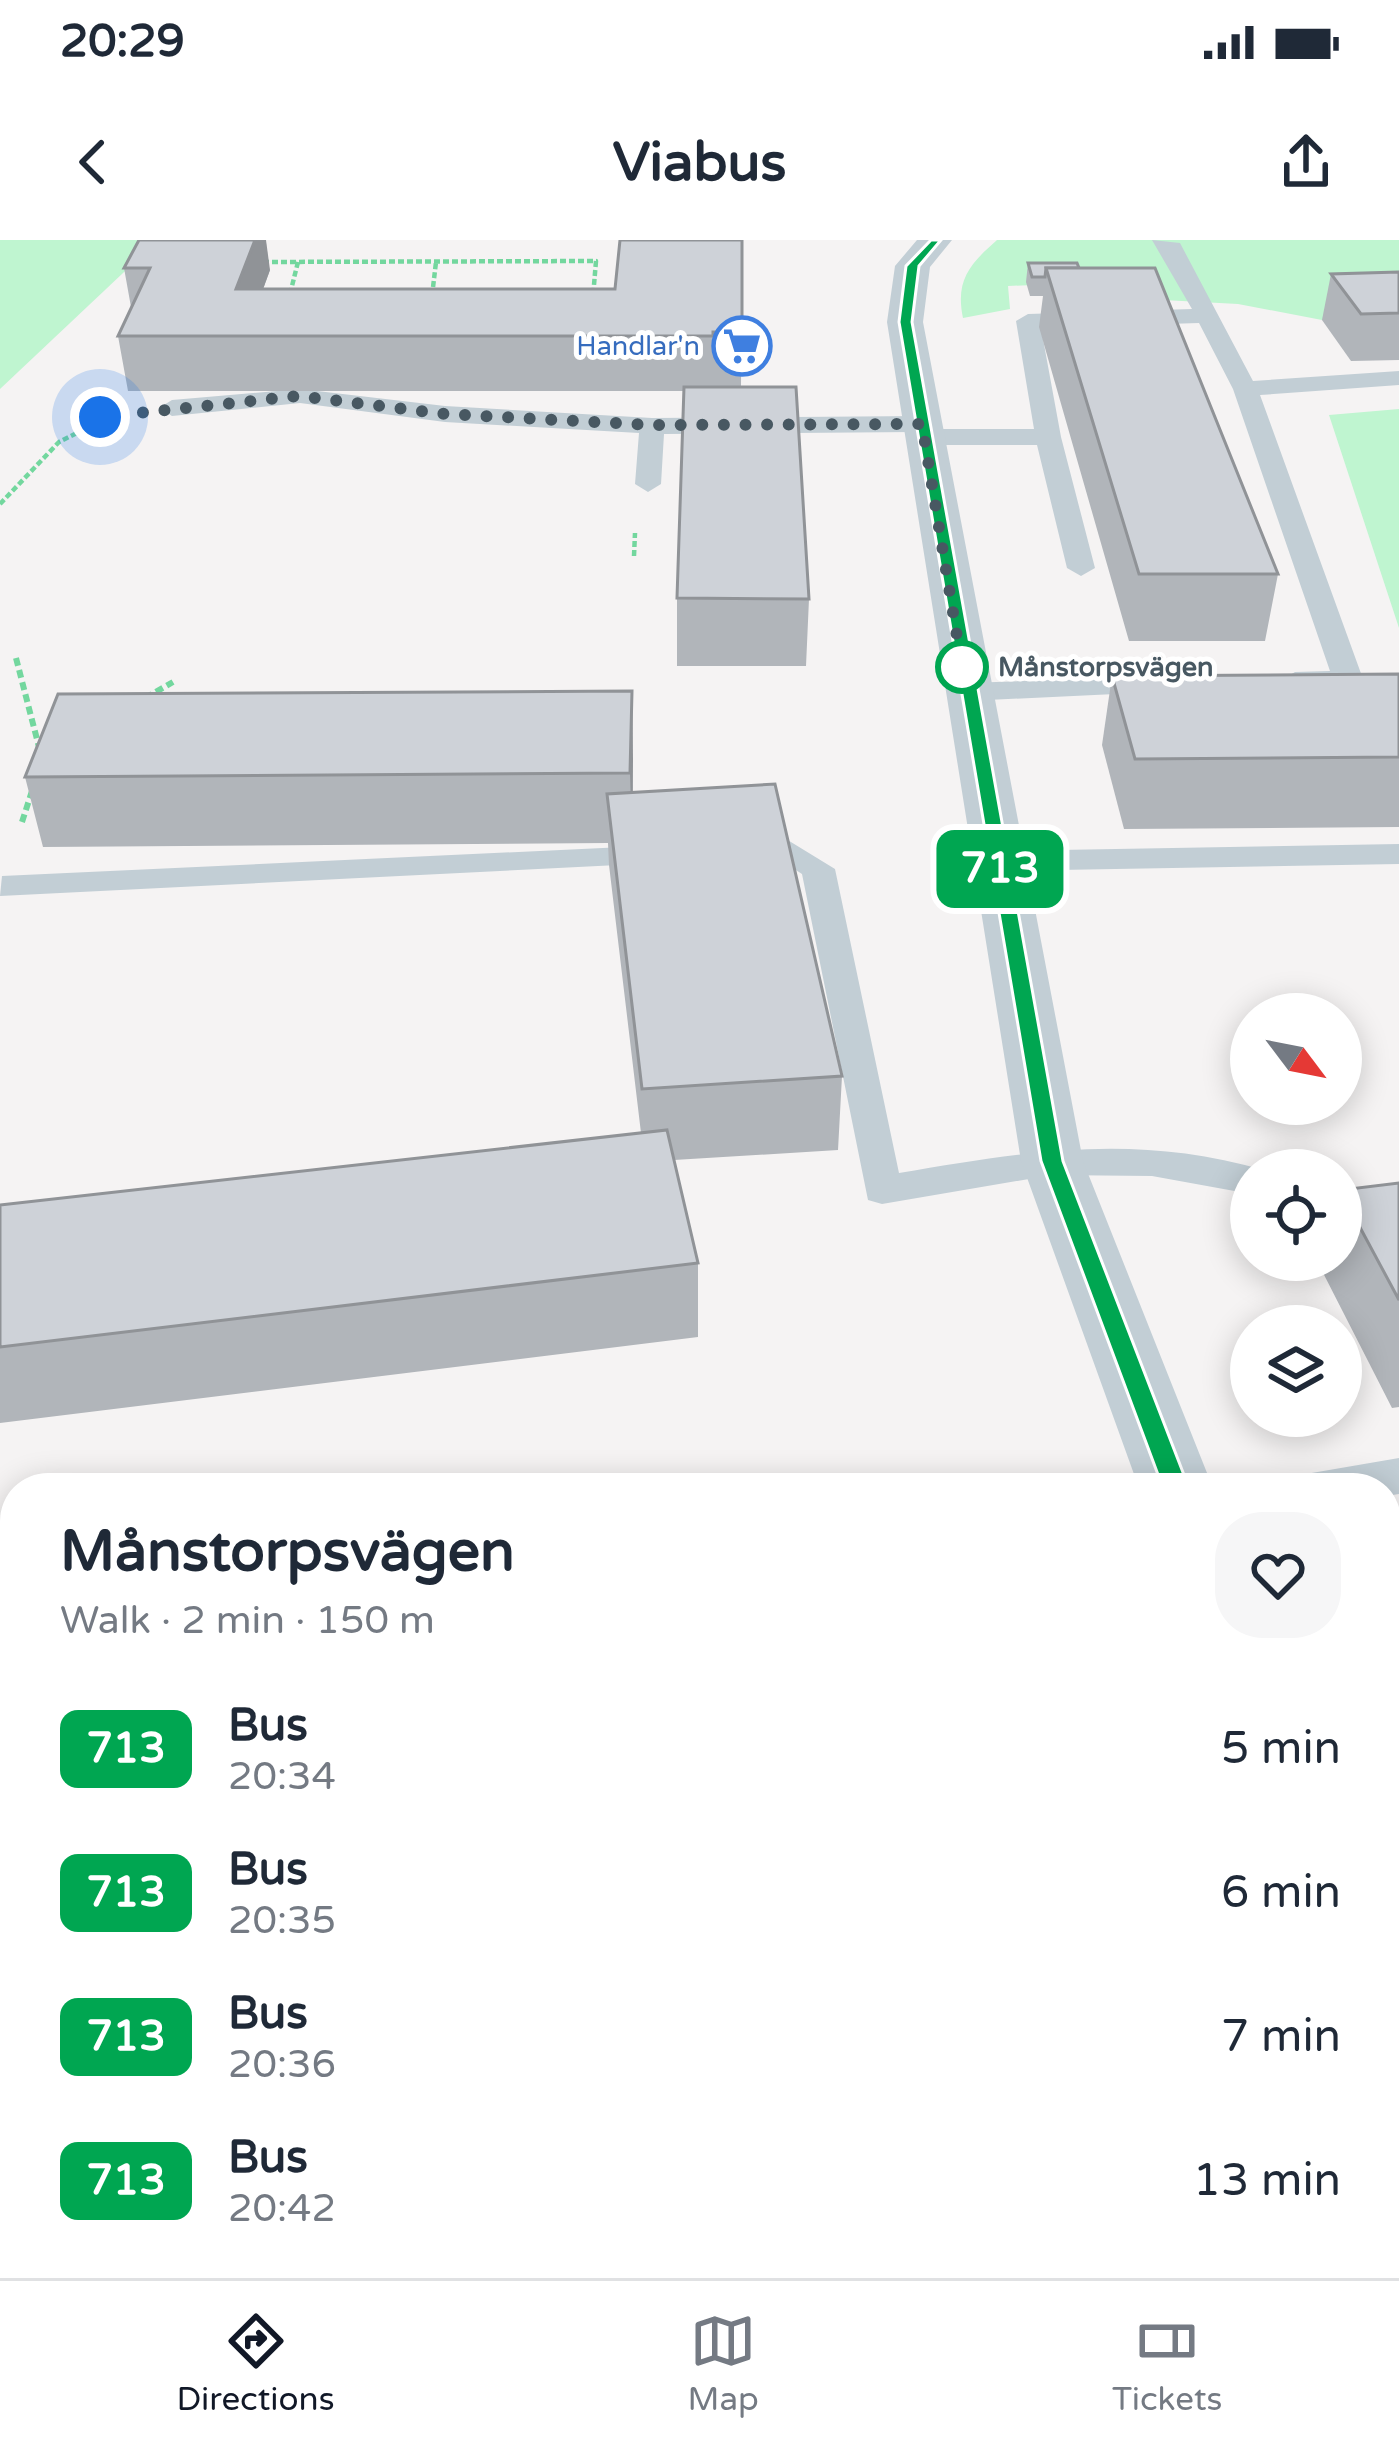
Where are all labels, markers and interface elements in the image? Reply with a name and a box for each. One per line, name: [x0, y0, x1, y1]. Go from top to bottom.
text: 20:29: [60, 15, 185, 69]
icon: back: [60, 129, 126, 195]
icon: share: [1273, 129, 1339, 195]
text: Viabus: [613, 130, 786, 195]
supermarket icon: Handlar'n: [711, 315, 773, 377]
place label: Handlar'n: [576, 330, 700, 363]
your location: [70, 387, 130, 447]
marker: Månstorpsvägen: [937, 642, 987, 692]
place label: Månstorpsvägen: [998, 651, 1213, 684]
line badge: 713: [931, 830, 1069, 908]
text: 713: [960, 843, 1040, 894]
north arrow: [1230, 993, 1362, 1125]
map controls: [1230, 993, 1362, 1437]
button: locate: [1230, 1149, 1362, 1281]
button: layers: [1230, 1305, 1362, 1437]
button: heart: [1215, 1512, 1341, 1638]
text: Månstorpsvägen: [60, 1518, 515, 1586]
text: Walk · 2 min · 150 m: [60, 1597, 435, 1644]
text: Bus: [228, 1699, 308, 1753]
text: 5 min: [1221, 1722, 1341, 1776]
text: 713: [86, 1723, 166, 1774]
text: 20:34: [228, 1753, 336, 1800]
text: Bus: [228, 1843, 308, 1897]
text: 6 min: [1221, 1866, 1341, 1920]
text: 713: [86, 1867, 166, 1918]
text: 20:35: [228, 1897, 336, 1944]
text: Bus: [228, 1987, 308, 2041]
text: 7 min: [1221, 2010, 1341, 2064]
text: 713: [86, 2011, 166, 2062]
text: 20:36: [228, 2041, 336, 2088]
text: Bus: [228, 2131, 308, 2185]
text: 13 min: [1193, 2154, 1341, 2208]
text: 713: [86, 2155, 166, 2206]
text: 20:42: [228, 2185, 336, 2232]
tab: Directions: [177, 2308, 334, 2419]
tab: Map: [688, 2308, 759, 2419]
tab: Tickets: [1112, 2308, 1222, 2419]

